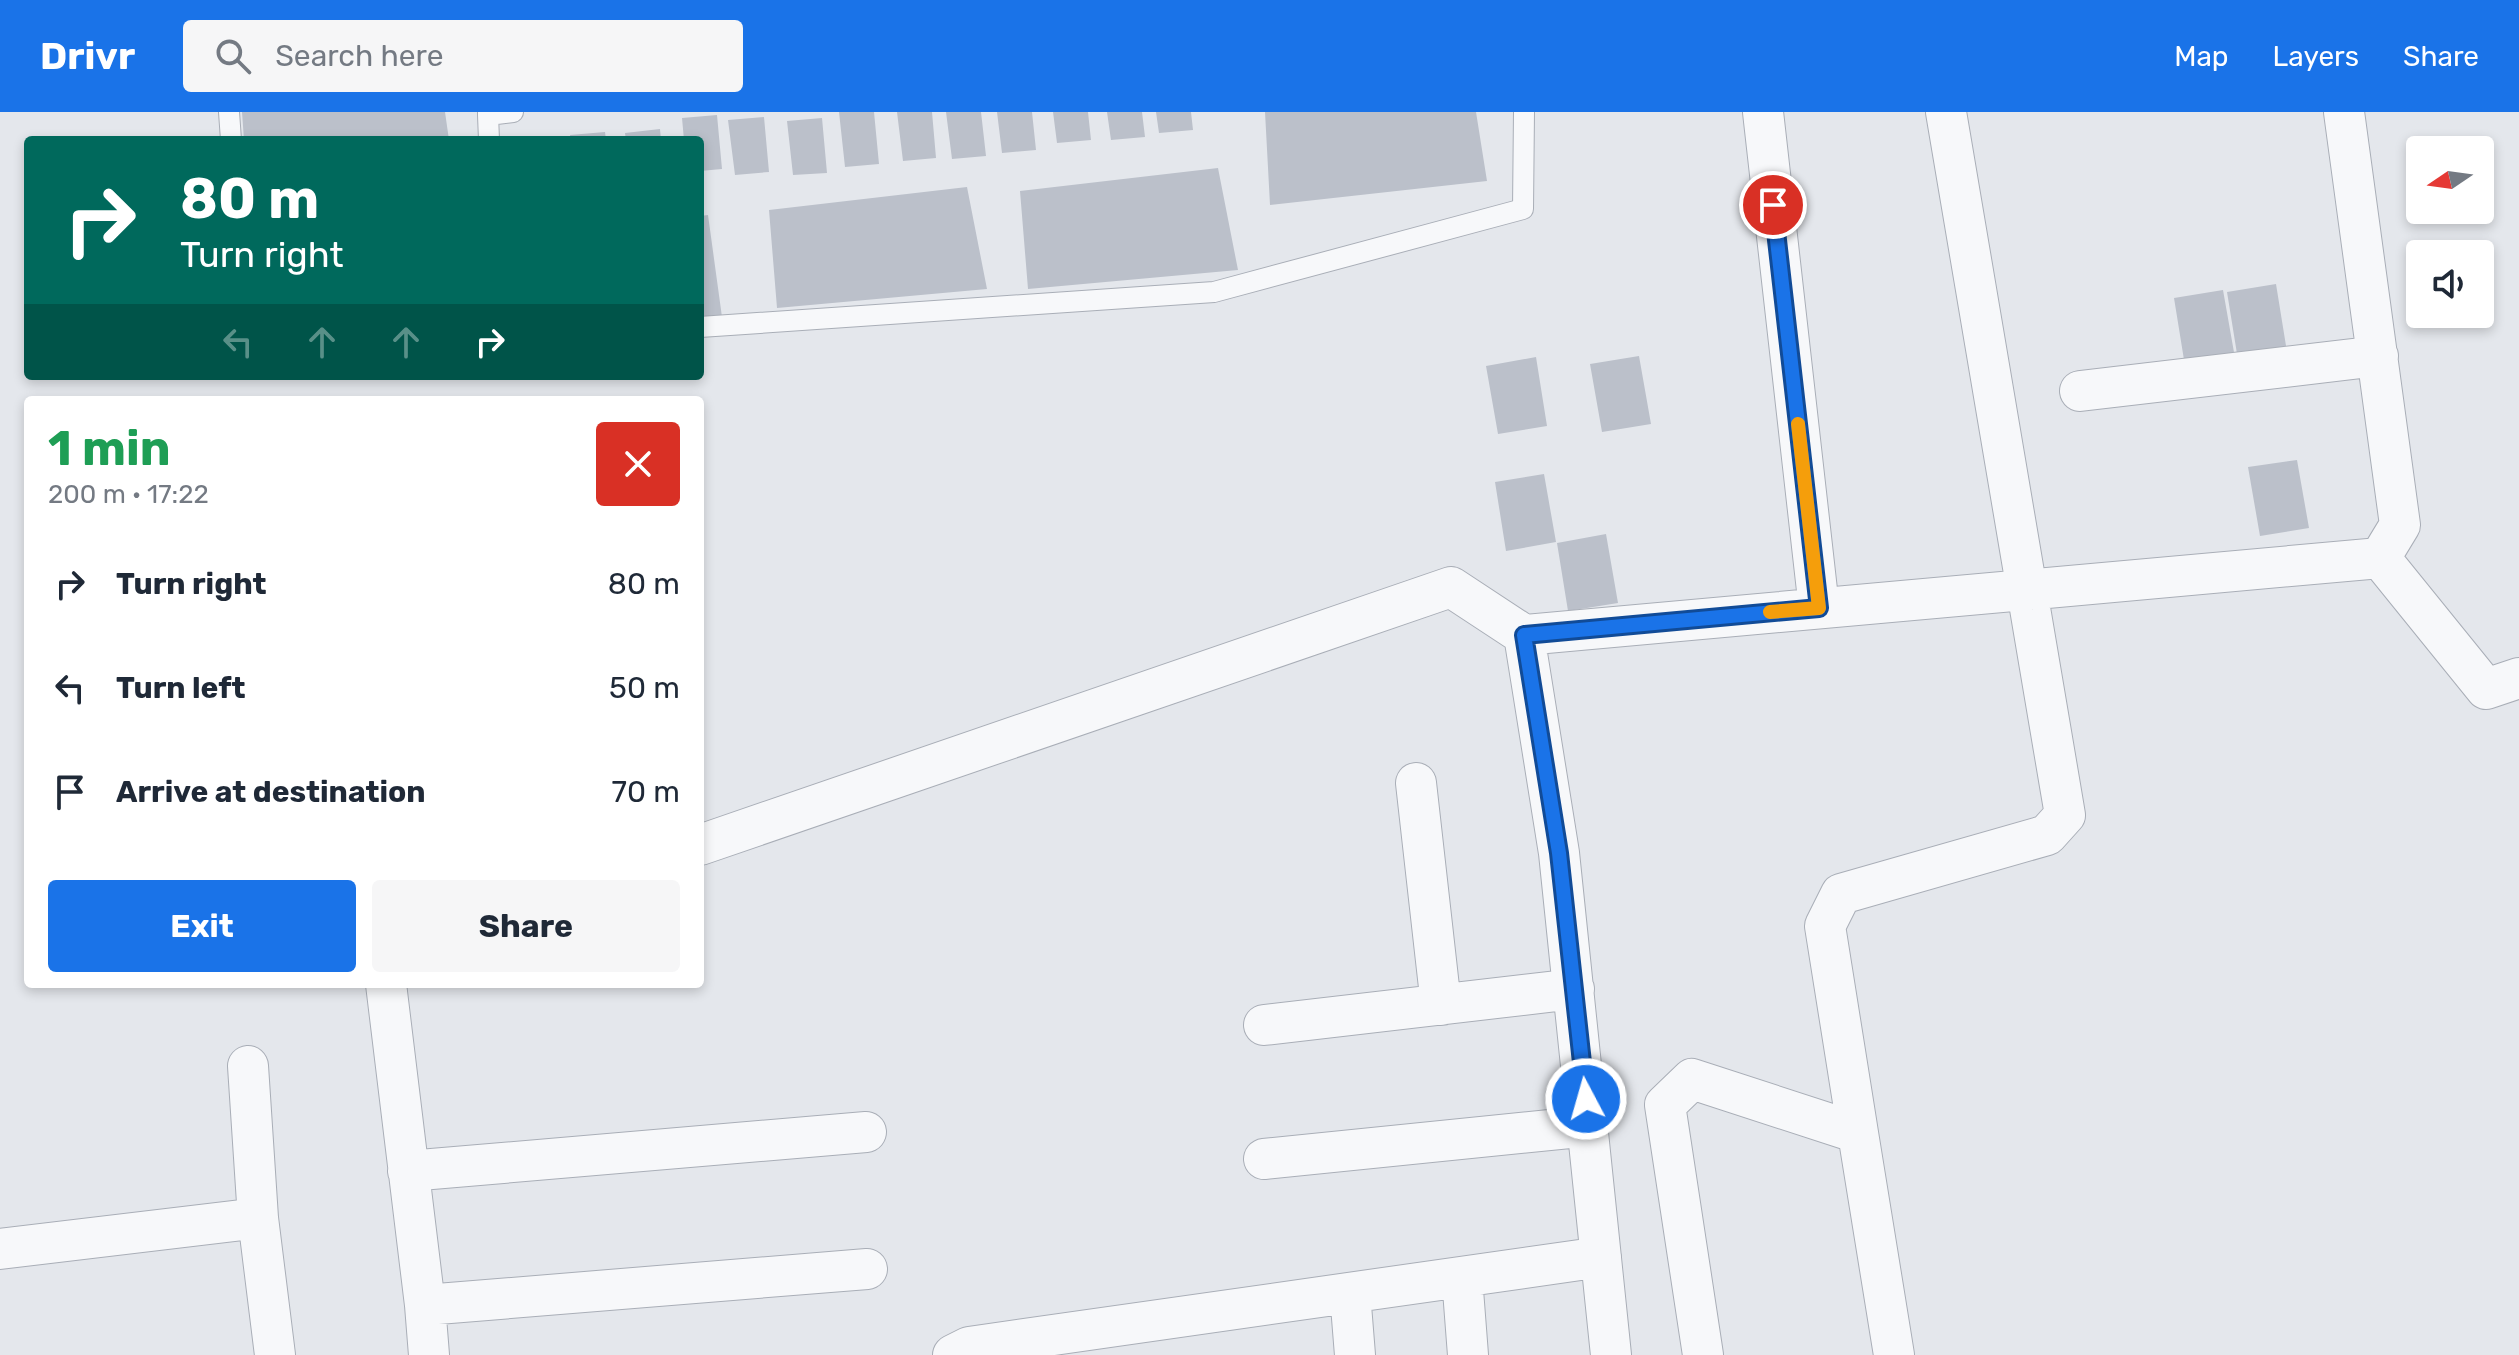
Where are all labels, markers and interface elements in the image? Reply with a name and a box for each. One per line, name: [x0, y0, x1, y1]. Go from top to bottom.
search box: [183, 20, 743, 92]
text: Drivr: [40, 33, 135, 79]
icon: search: [211, 34, 255, 78]
text: Search here: [275, 38, 444, 74]
text: Map: [2174, 40, 2229, 73]
text: Layers: [2273, 40, 2359, 73]
text: Share: [2403, 40, 2479, 73]
north arrow: [2406, 136, 2494, 224]
map controls: [2406, 136, 2494, 328]
text: 80 m: [180, 166, 319, 232]
icon: right: [48, 168, 152, 272]
pin: [1739, 171, 1807, 239]
icon: arrive: [1751, 183, 1795, 227]
text: Turn right: [180, 233, 344, 276]
button: sound: [2406, 240, 2494, 328]
icon: left: [216, 320, 260, 364]
icon: ahead: [300, 320, 344, 364]
icon: ahead: [384, 320, 428, 364]
icon: right: [468, 320, 512, 364]
text: 1 min: [48, 420, 171, 477]
button: close: [596, 422, 680, 506]
text: 200 m · 17:22: [48, 479, 209, 510]
icon: right: [48, 562, 92, 606]
text: Turn right: [116, 566, 267, 602]
text: 80 m: [608, 566, 680, 602]
icon: left: [48, 666, 92, 710]
text: Turn left: [116, 670, 246, 706]
text: 50 m: [609, 670, 680, 706]
icon: arrive: [48, 770, 92, 814]
text: Arrive at destination: [116, 774, 426, 810]
text: 70 m: [612, 774, 680, 810]
button: Exit: [48, 880, 356, 972]
button: Share: [372, 880, 680, 972]
position arrow: [1544, 1057, 1628, 1141]

